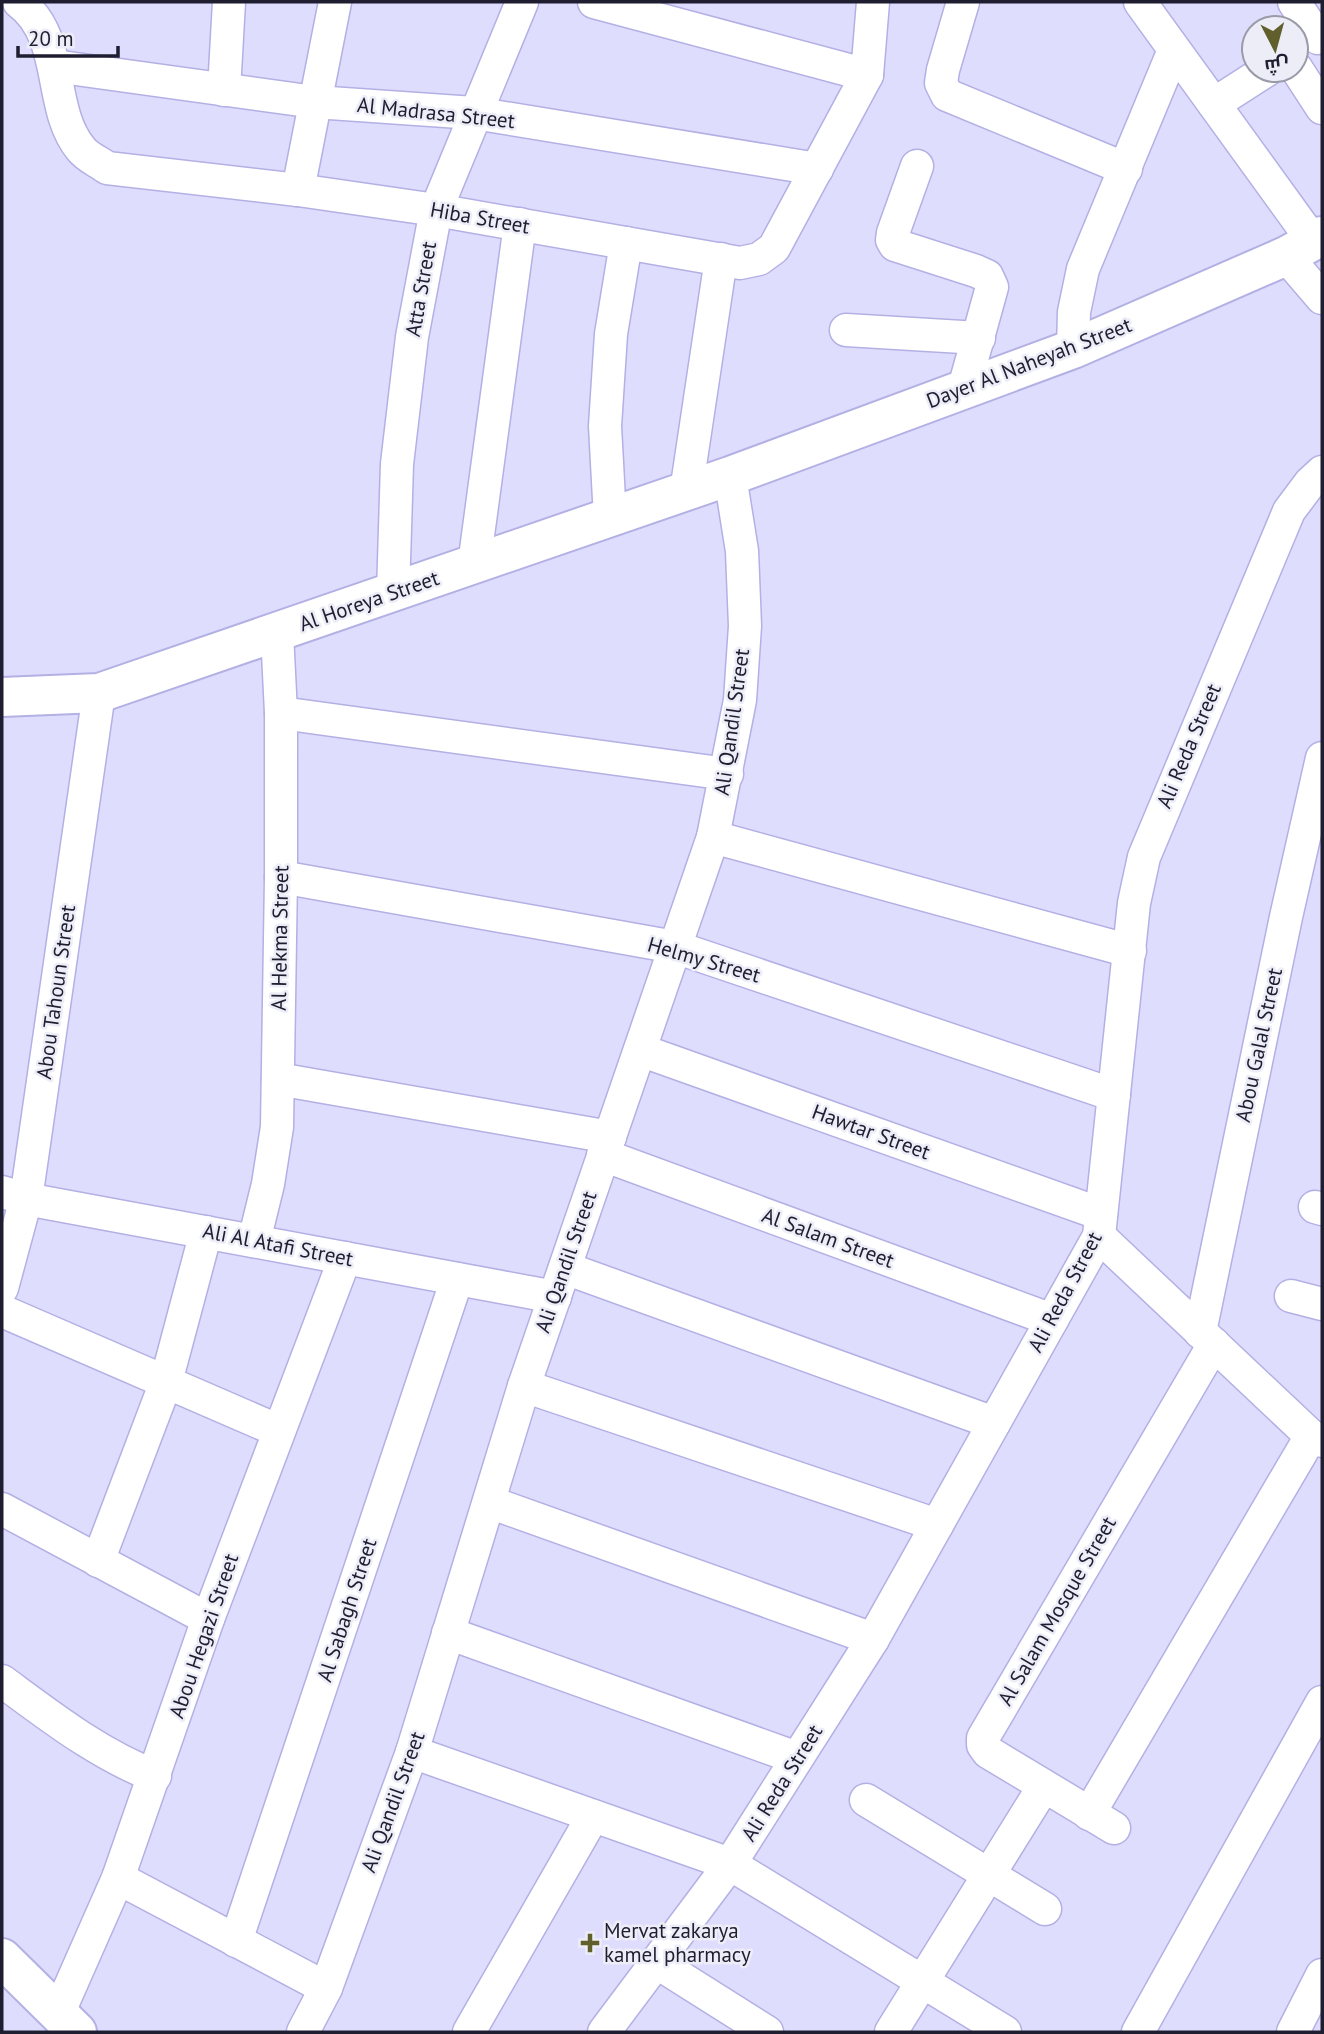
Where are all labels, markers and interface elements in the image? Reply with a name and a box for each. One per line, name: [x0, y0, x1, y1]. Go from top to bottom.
scale bar: [18, 14, 117, 58]
north arrow: [1240, 14, 1310, 84]
text: 20 m: [28, 25, 74, 52]
text: ش: [1263, 53, 1290, 79]
street label: Al Madrasa Street: [356, 91, 516, 134]
street label: Hiba Street: [428, 195, 532, 240]
street label: Atta Street: [399, 239, 442, 338]
street label: Dayer Al Naheyah Street: [922, 311, 1135, 414]
street label: Al Horeya Street: [295, 564, 442, 637]
street label: Ali Qandil Street: [708, 647, 755, 797]
street label: Ali Reda Street: [1150, 679, 1227, 812]
street label: Al Hekma Street: [265, 865, 294, 1011]
street label: Abou Tahoun Street: [30, 903, 81, 1081]
street label: Helmy Street: [645, 931, 764, 989]
street label: Abou Galal Street: [1229, 965, 1288, 1124]
street label: Hawtar Street: [808, 1098, 934, 1165]
street label: Ali Qandil Street: [529, 1187, 602, 1336]
street label: Al Salam Street: [759, 1201, 898, 1274]
street label: Ali Al Atafi Street: [201, 1217, 355, 1272]
street label: Ali Reda Street: [1021, 1227, 1108, 1357]
street label: Al Salam Mosque Street: [991, 1511, 1122, 1710]
street label: Al Sabagh Street: [311, 1535, 382, 1685]
street label: Abou Hegazi Street: [163, 1550, 244, 1722]
street label: Ali Reda Street: [735, 1719, 828, 1846]
street label: Ali Qandil Street: [354, 1728, 431, 1876]
place label: Mervat zakarya kamel pharmacy: [604, 1917, 751, 1968]
marker: Mervat zakarya kamel pharmacy: [582, 1935, 598, 1951]

